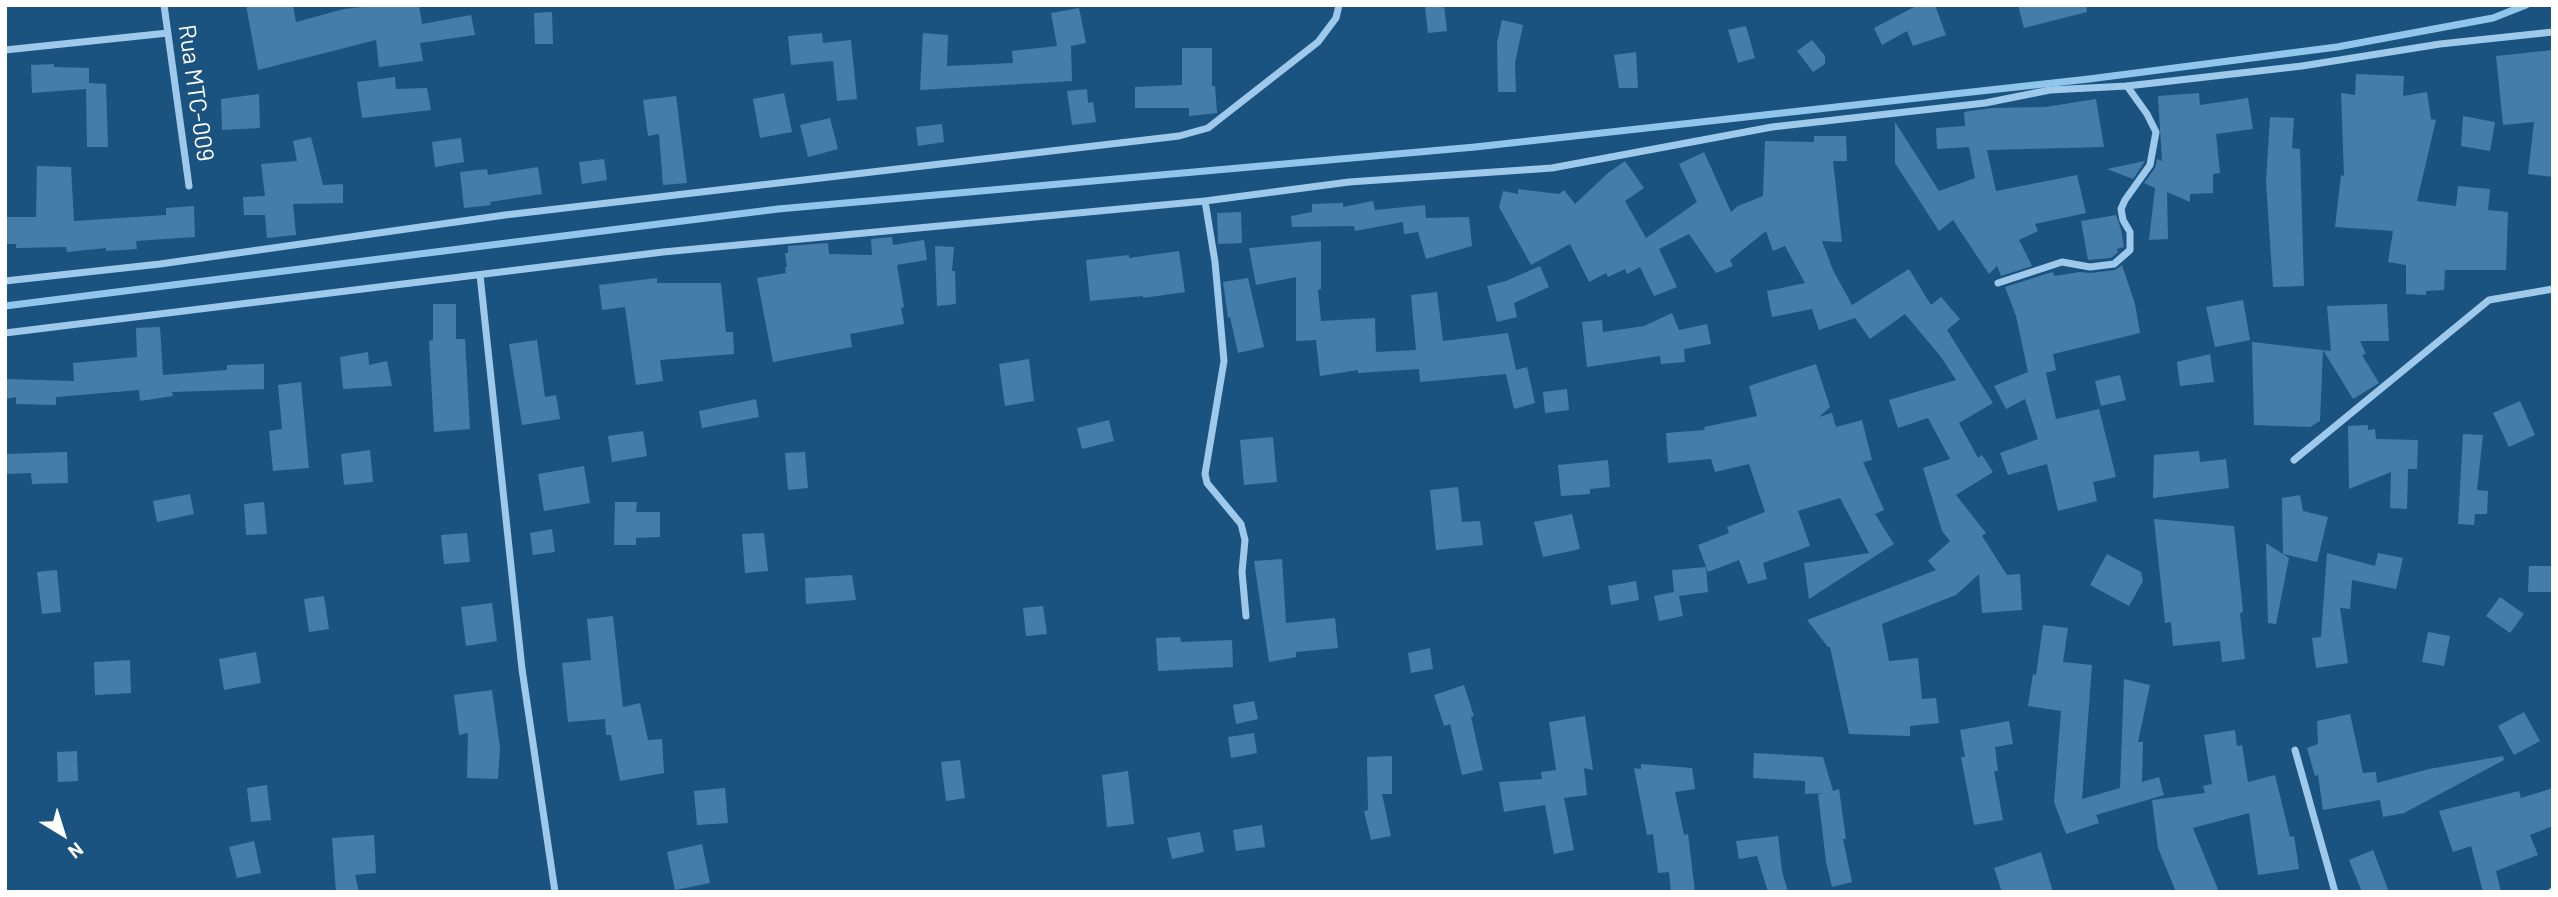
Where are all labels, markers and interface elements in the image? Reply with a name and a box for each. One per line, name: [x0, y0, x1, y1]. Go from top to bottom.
street label: Rua MTC-009: [172, 23, 220, 163]
north arrow: [28, 799, 98, 869]
text: N: [64, 838, 88, 864]

